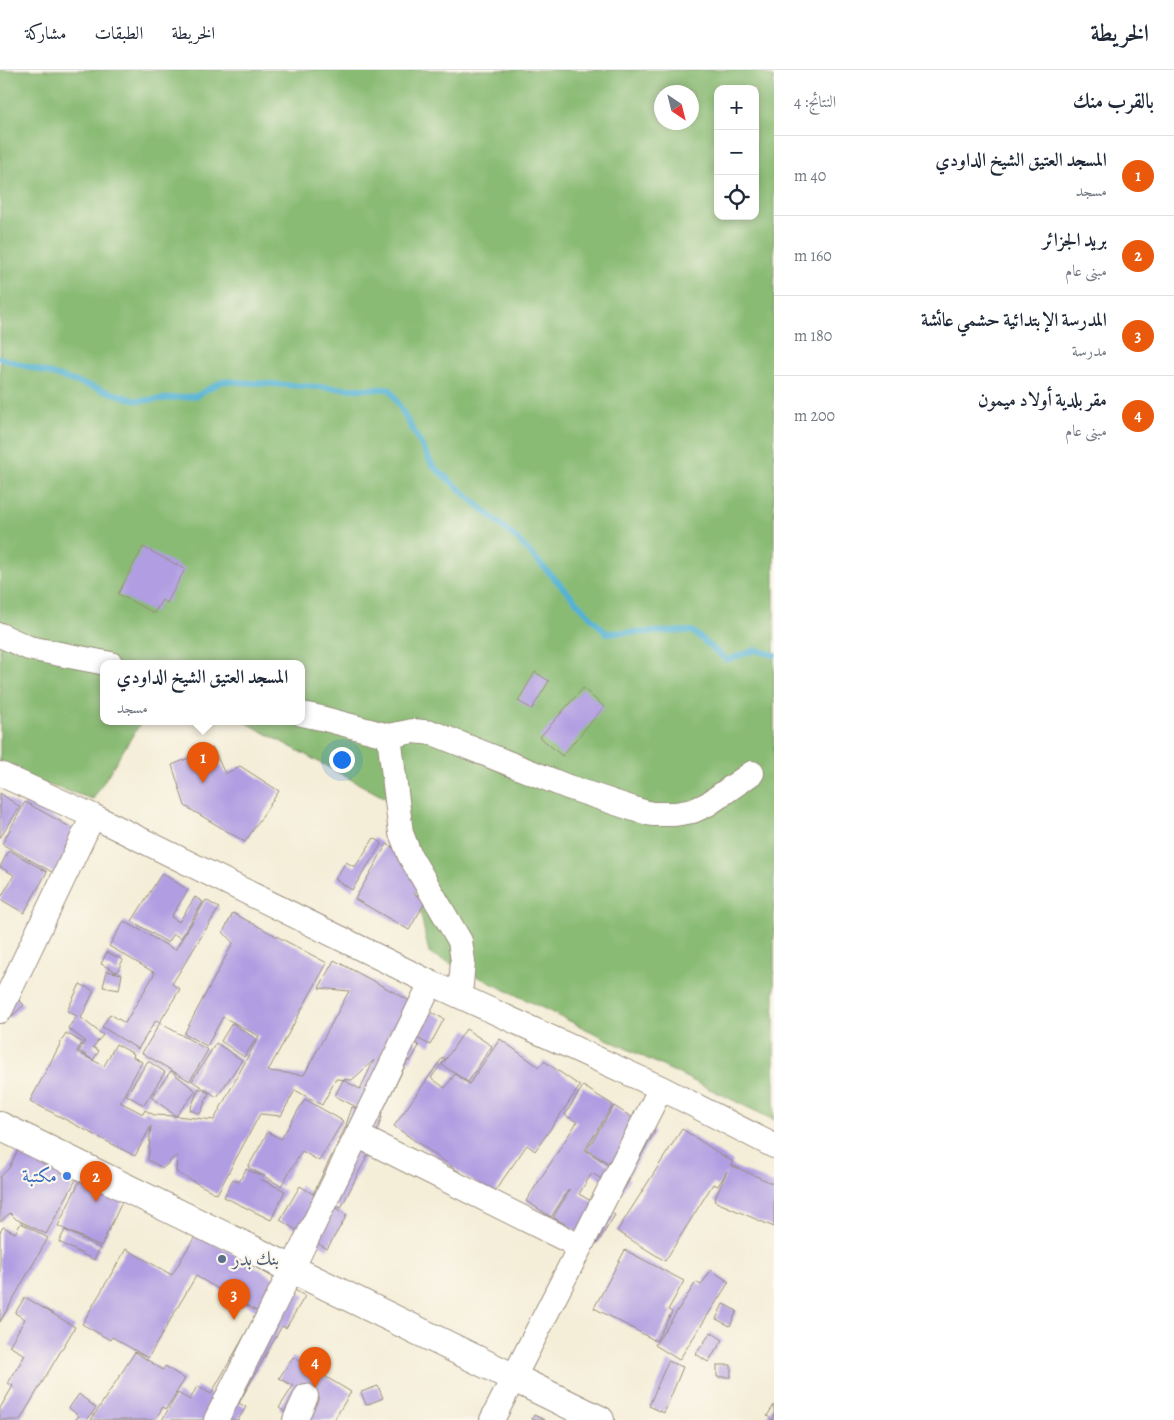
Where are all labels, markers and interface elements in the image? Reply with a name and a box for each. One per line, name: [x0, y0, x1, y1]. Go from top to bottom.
text: الخريطة: [1091, 17, 1149, 49]
text: مشاركة: [25, 21, 66, 45]
text: الطبقات: [94, 21, 143, 45]
text: الخريطة: [171, 21, 215, 45]
north arrow: [654, 85, 699, 130]
map controls: [714, 85, 759, 220]
button: +: [714, 85, 759, 130]
text: بالقرب منك: [1073, 87, 1154, 115]
text: النتائج: 4: [794, 91, 836, 113]
button: −: [714, 130, 759, 175]
text: المسجد العتيق الشيخ الداودي: [935, 147, 1107, 173]
text: 40 m: [794, 165, 826, 187]
text: 1: [1135, 165, 1141, 187]
button: locate: [714, 175, 759, 220]
text: مسجد: [1076, 180, 1107, 202]
text: بريد الجزائر: [1043, 227, 1107, 253]
text: 160 m: [794, 245, 832, 267]
text: 2: [1134, 245, 1142, 267]
text: مبنى عام: [1065, 260, 1107, 282]
text: المدرسة الإبتدائية حشمي عائشة: [921, 307, 1107, 333]
text: 180 m: [794, 325, 832, 347]
text: 3: [1135, 325, 1141, 347]
text: مدرسة: [1072, 340, 1107, 362]
text: مقر بلدية أولاد ميمون: [978, 387, 1107, 413]
text: 200 m: [794, 405, 835, 427]
text: 4: [1134, 405, 1142, 427]
text: مبنى عام: [1065, 420, 1107, 442]
popup: [100, 660, 305, 725]
text: المسجد العتيق الشيخ الداودي: [117, 664, 288, 690]
text: مسجد: [117, 697, 148, 719]
pin: 1: [187, 742, 219, 783]
your location: [329, 747, 355, 773]
pin: 2: [80, 1161, 112, 1202]
place label: مكتبة: [22, 1163, 57, 1189]
marker: مكتبة: [61, 1170, 73, 1182]
place label: بنك بدر: [230, 1246, 279, 1272]
marker: بنك بدر: [216, 1253, 228, 1265]
pin: 3: [218, 1279, 250, 1320]
pin: 4: [299, 1347, 331, 1388]

